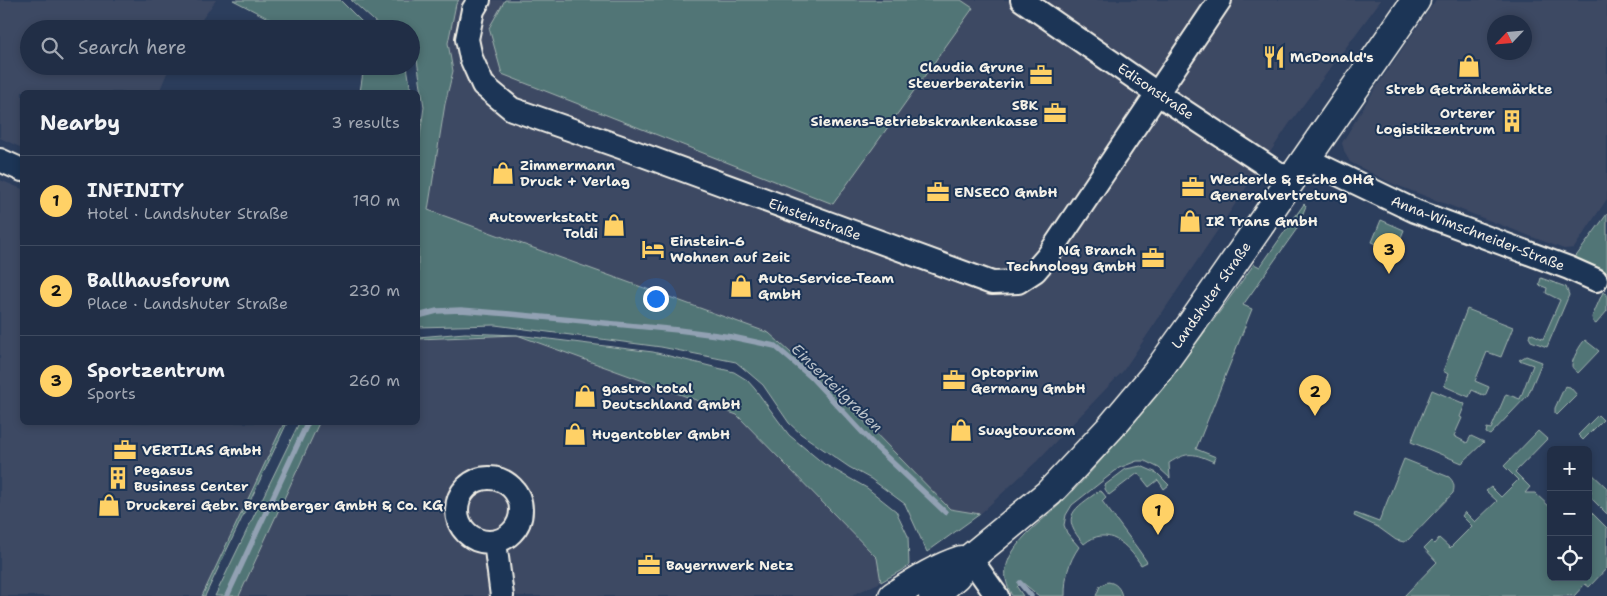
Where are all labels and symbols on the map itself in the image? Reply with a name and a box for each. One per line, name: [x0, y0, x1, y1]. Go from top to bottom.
north arrow: [1487, 15, 1532, 60]
restaurant icon: McDonald's: [1261, 44, 1287, 70]
place label: McDonald's: [1290, 48, 1374, 66]
shop icon: Streb Getränkemärkte: [1456, 53, 1482, 79]
place label: Claudia Grune Steuerberaterin: [908, 58, 1024, 92]
street label: Edisonstraße: [1114, 59, 1198, 123]
office icon: Claudia Grune Steuerberaterin: [1028, 62, 1054, 88]
place label: Streb Getränkemärkte: [1386, 80, 1552, 98]
place label: SBK Siemens-Betriebskrankenkasse: [811, 96, 1038, 130]
office icon: SBK Siemens-Betriebskrankenkasse: [1042, 100, 1068, 126]
place label: Orterer Logistikzentrum: [1376, 104, 1495, 138]
building icon: Orterer Logistikzentrum: [1499, 108, 1525, 134]
place label: Zimmermann Druck + Verlag: [520, 156, 630, 190]
shop icon: Zimmermann Druck + Verlag: [490, 160, 516, 186]
place label: Weckerle & Esche OHG Generalvertretung: [1210, 170, 1374, 204]
office icon: Weckerle & Esche OHG Generalvertretung: [1180, 174, 1206, 200]
office icon: ENSECO GmbH: [925, 179, 951, 205]
place label: ENSECO GmbH: [954, 183, 1057, 201]
street label: Anna-Wimschneider-Straße: [1388, 191, 1568, 275]
street label: Einsteinstraße: [766, 194, 864, 244]
place label: Autowerkstatt Toldi: [489, 208, 598, 242]
shop icon: IR Trans GmbH: [1177, 208, 1203, 234]
shop icon: Autowerkstatt Toldi: [601, 212, 627, 238]
place label: IR Trans GmbH: [1206, 212, 1318, 230]
place label: Einstein-6 Wohnen auf Zeit: [670, 232, 790, 266]
pin: 3: [1373, 233, 1405, 274]
hotel icon: Einstein-6 Wohnen auf Zeit: [640, 236, 666, 262]
street label: Landshuter Straße: [1167, 238, 1255, 352]
place label: NG Branch Technology GmbH: [1006, 241, 1136, 275]
office icon: NG Branch Technology GmbH: [1140, 245, 1166, 271]
place label: Auto-Service-Team GmbH: [758, 269, 894, 303]
shop icon: Auto-Service-Team GmbH: [728, 273, 754, 299]
your location: [643, 286, 669, 312]
water label: Einserteilgraben: [787, 339, 887, 437]
place label: Optoprim Germany GmbH: [971, 363, 1086, 397]
office icon: Optoprim Germany GmbH: [941, 367, 967, 393]
pin: 2: [1299, 375, 1331, 416]
place label: gastro total Deutschland GmbH: [602, 379, 741, 413]
shop icon: gastro total Deutschland GmbH: [572, 383, 598, 409]
shop icon: Suaytour.com: [948, 417, 974, 443]
shop icon: Hugentobler GmbH: [562, 421, 588, 447]
place label: Suaytour.com: [978, 421, 1076, 439]
place label: Hugentobler GmbH: [592, 425, 730, 443]
office icon: VERTILAS GmbH: [112, 437, 138, 463]
place label: VERTILAS GmbH: [142, 441, 262, 459]
place label: Pegasus Business Center: [134, 461, 249, 495]
building icon: Pegasus Business Center: [105, 465, 131, 491]
shop icon: Druckerei Gebr. Bremberger GmbH & Co. KG: [96, 492, 122, 518]
pin: 1: [1142, 494, 1174, 535]
place label: Druckerei Gebr. Bremberger GmbH & Co. KG: [126, 496, 443, 514]
office icon: Bayernwerk Netz: [636, 552, 662, 578]
place label: Bayernwerk Netz: [666, 556, 794, 574]

